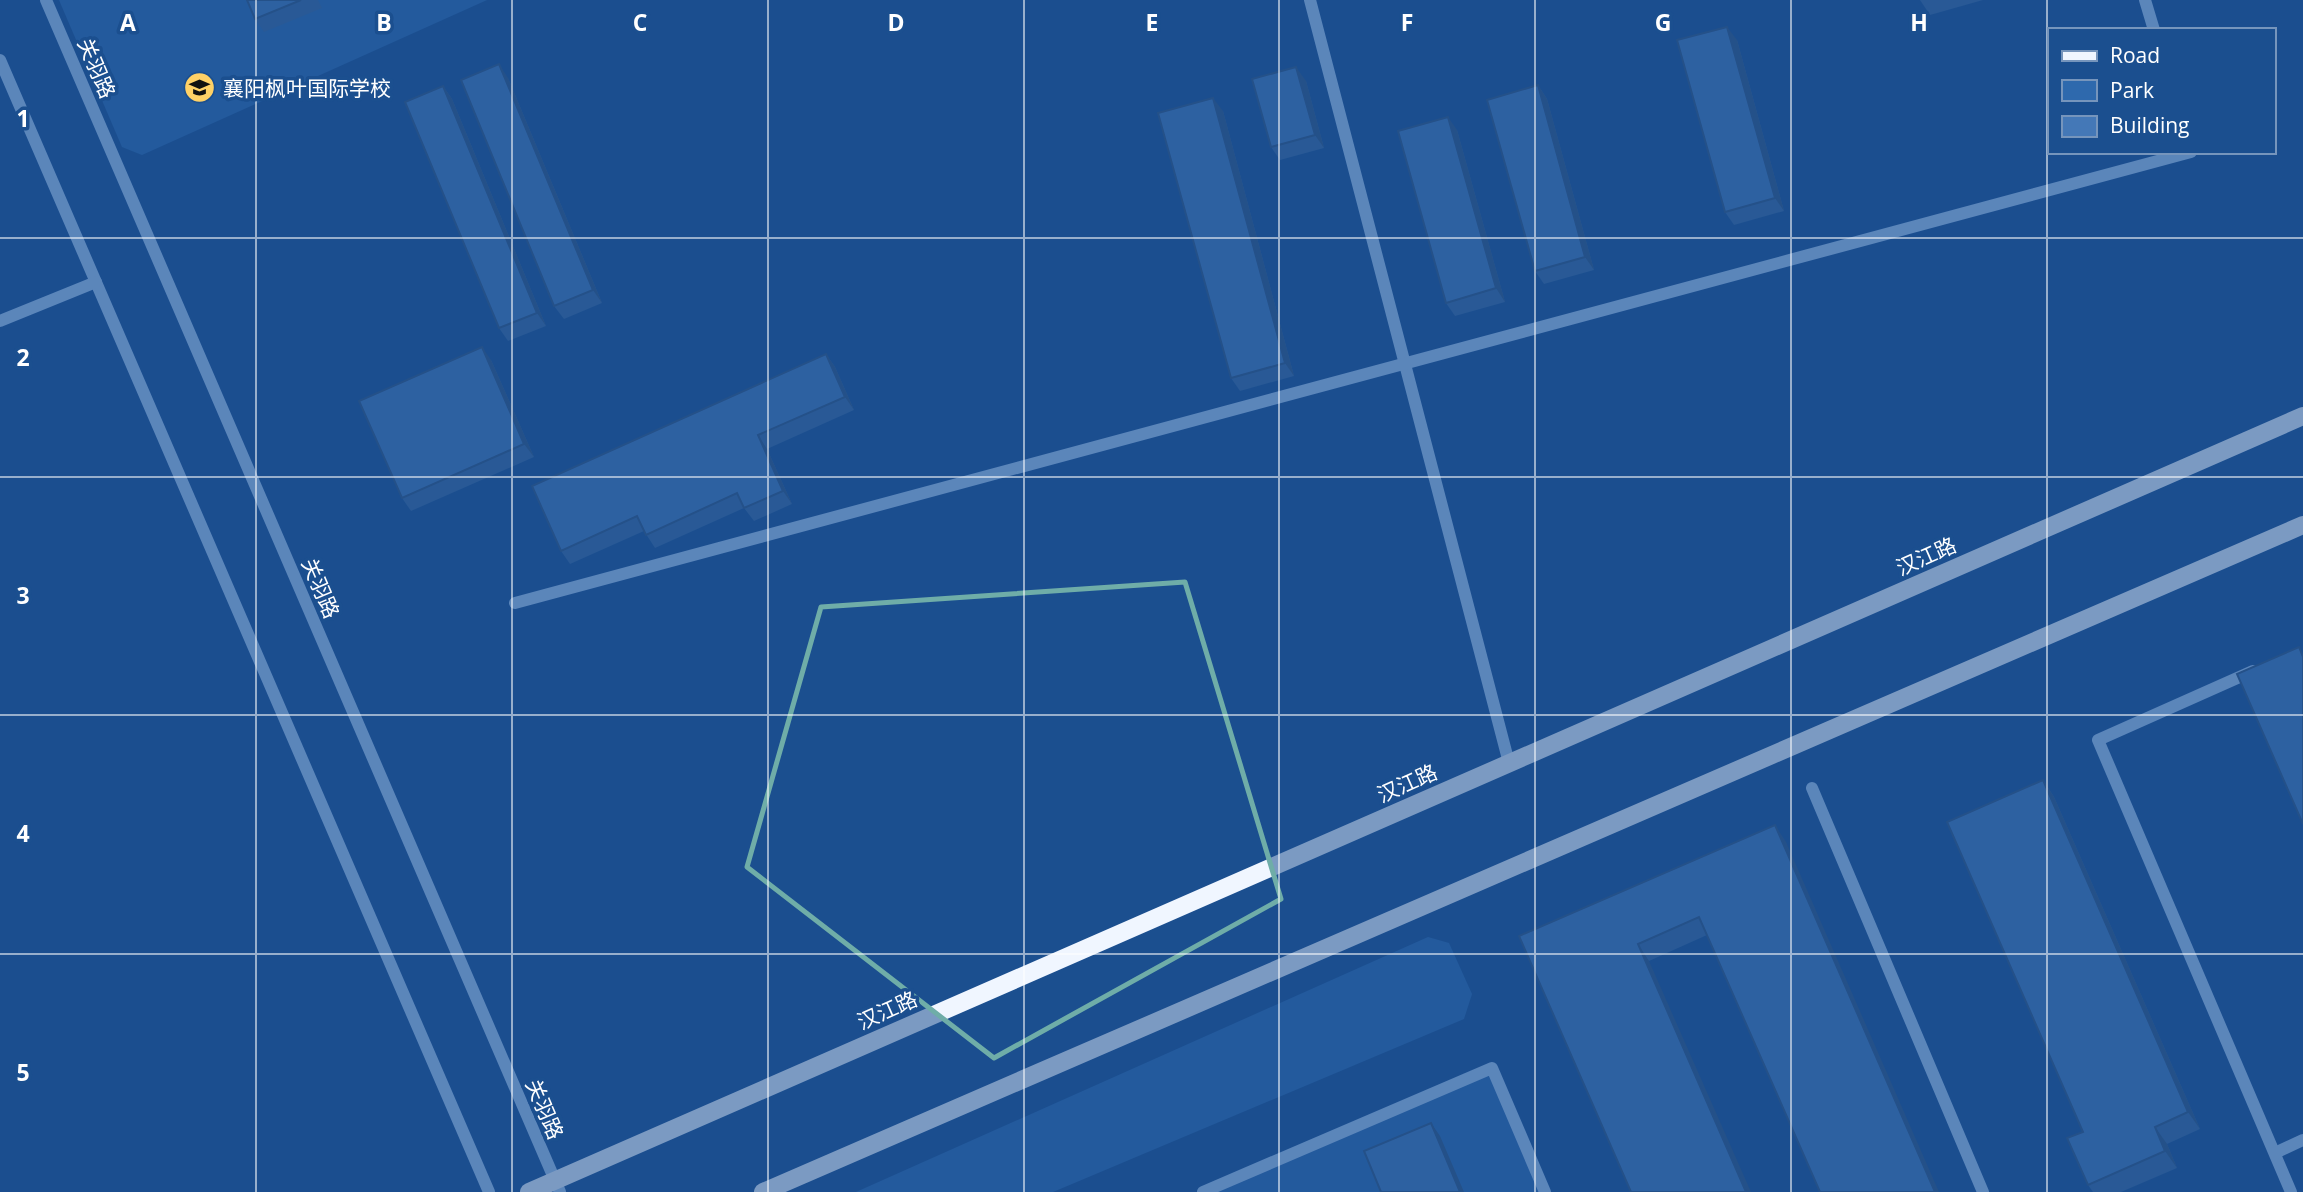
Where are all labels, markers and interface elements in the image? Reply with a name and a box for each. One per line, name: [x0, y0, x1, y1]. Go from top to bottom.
text: A: [120, 6, 136, 38]
text: B: [376, 6, 392, 38]
text: C: [633, 6, 647, 38]
text: D: [887, 6, 905, 38]
text: E: [1146, 6, 1158, 38]
text: F: [1401, 6, 1413, 38]
text: G: [1655, 6, 1671, 38]
text: H: [1910, 6, 1928, 38]
legend: [2048, 28, 2275, 154]
street label: 关羽路: [72, 34, 122, 102]
text: Road: [2110, 41, 2160, 69]
school or university icon: 襄阳枫叶国际学校: [183, 71, 217, 105]
place label: 襄阳枫叶国际学校: [223, 74, 391, 102]
text: Park: [2110, 76, 2154, 104]
text: 1: [16, 102, 30, 134]
text: Building: [2110, 111, 2189, 139]
text: 2: [16, 341, 30, 373]
street label: 汉江路: [1892, 530, 1960, 582]
street label: 关羽路: [296, 554, 346, 622]
text: 3: [16, 579, 30, 611]
street label: 汉江路: [1373, 757, 1441, 809]
text: 4: [16, 817, 30, 849]
street label: 汉江路: [853, 984, 921, 1036]
text: 5: [16, 1056, 30, 1088]
street label: 关羽路: [520, 1075, 570, 1143]

